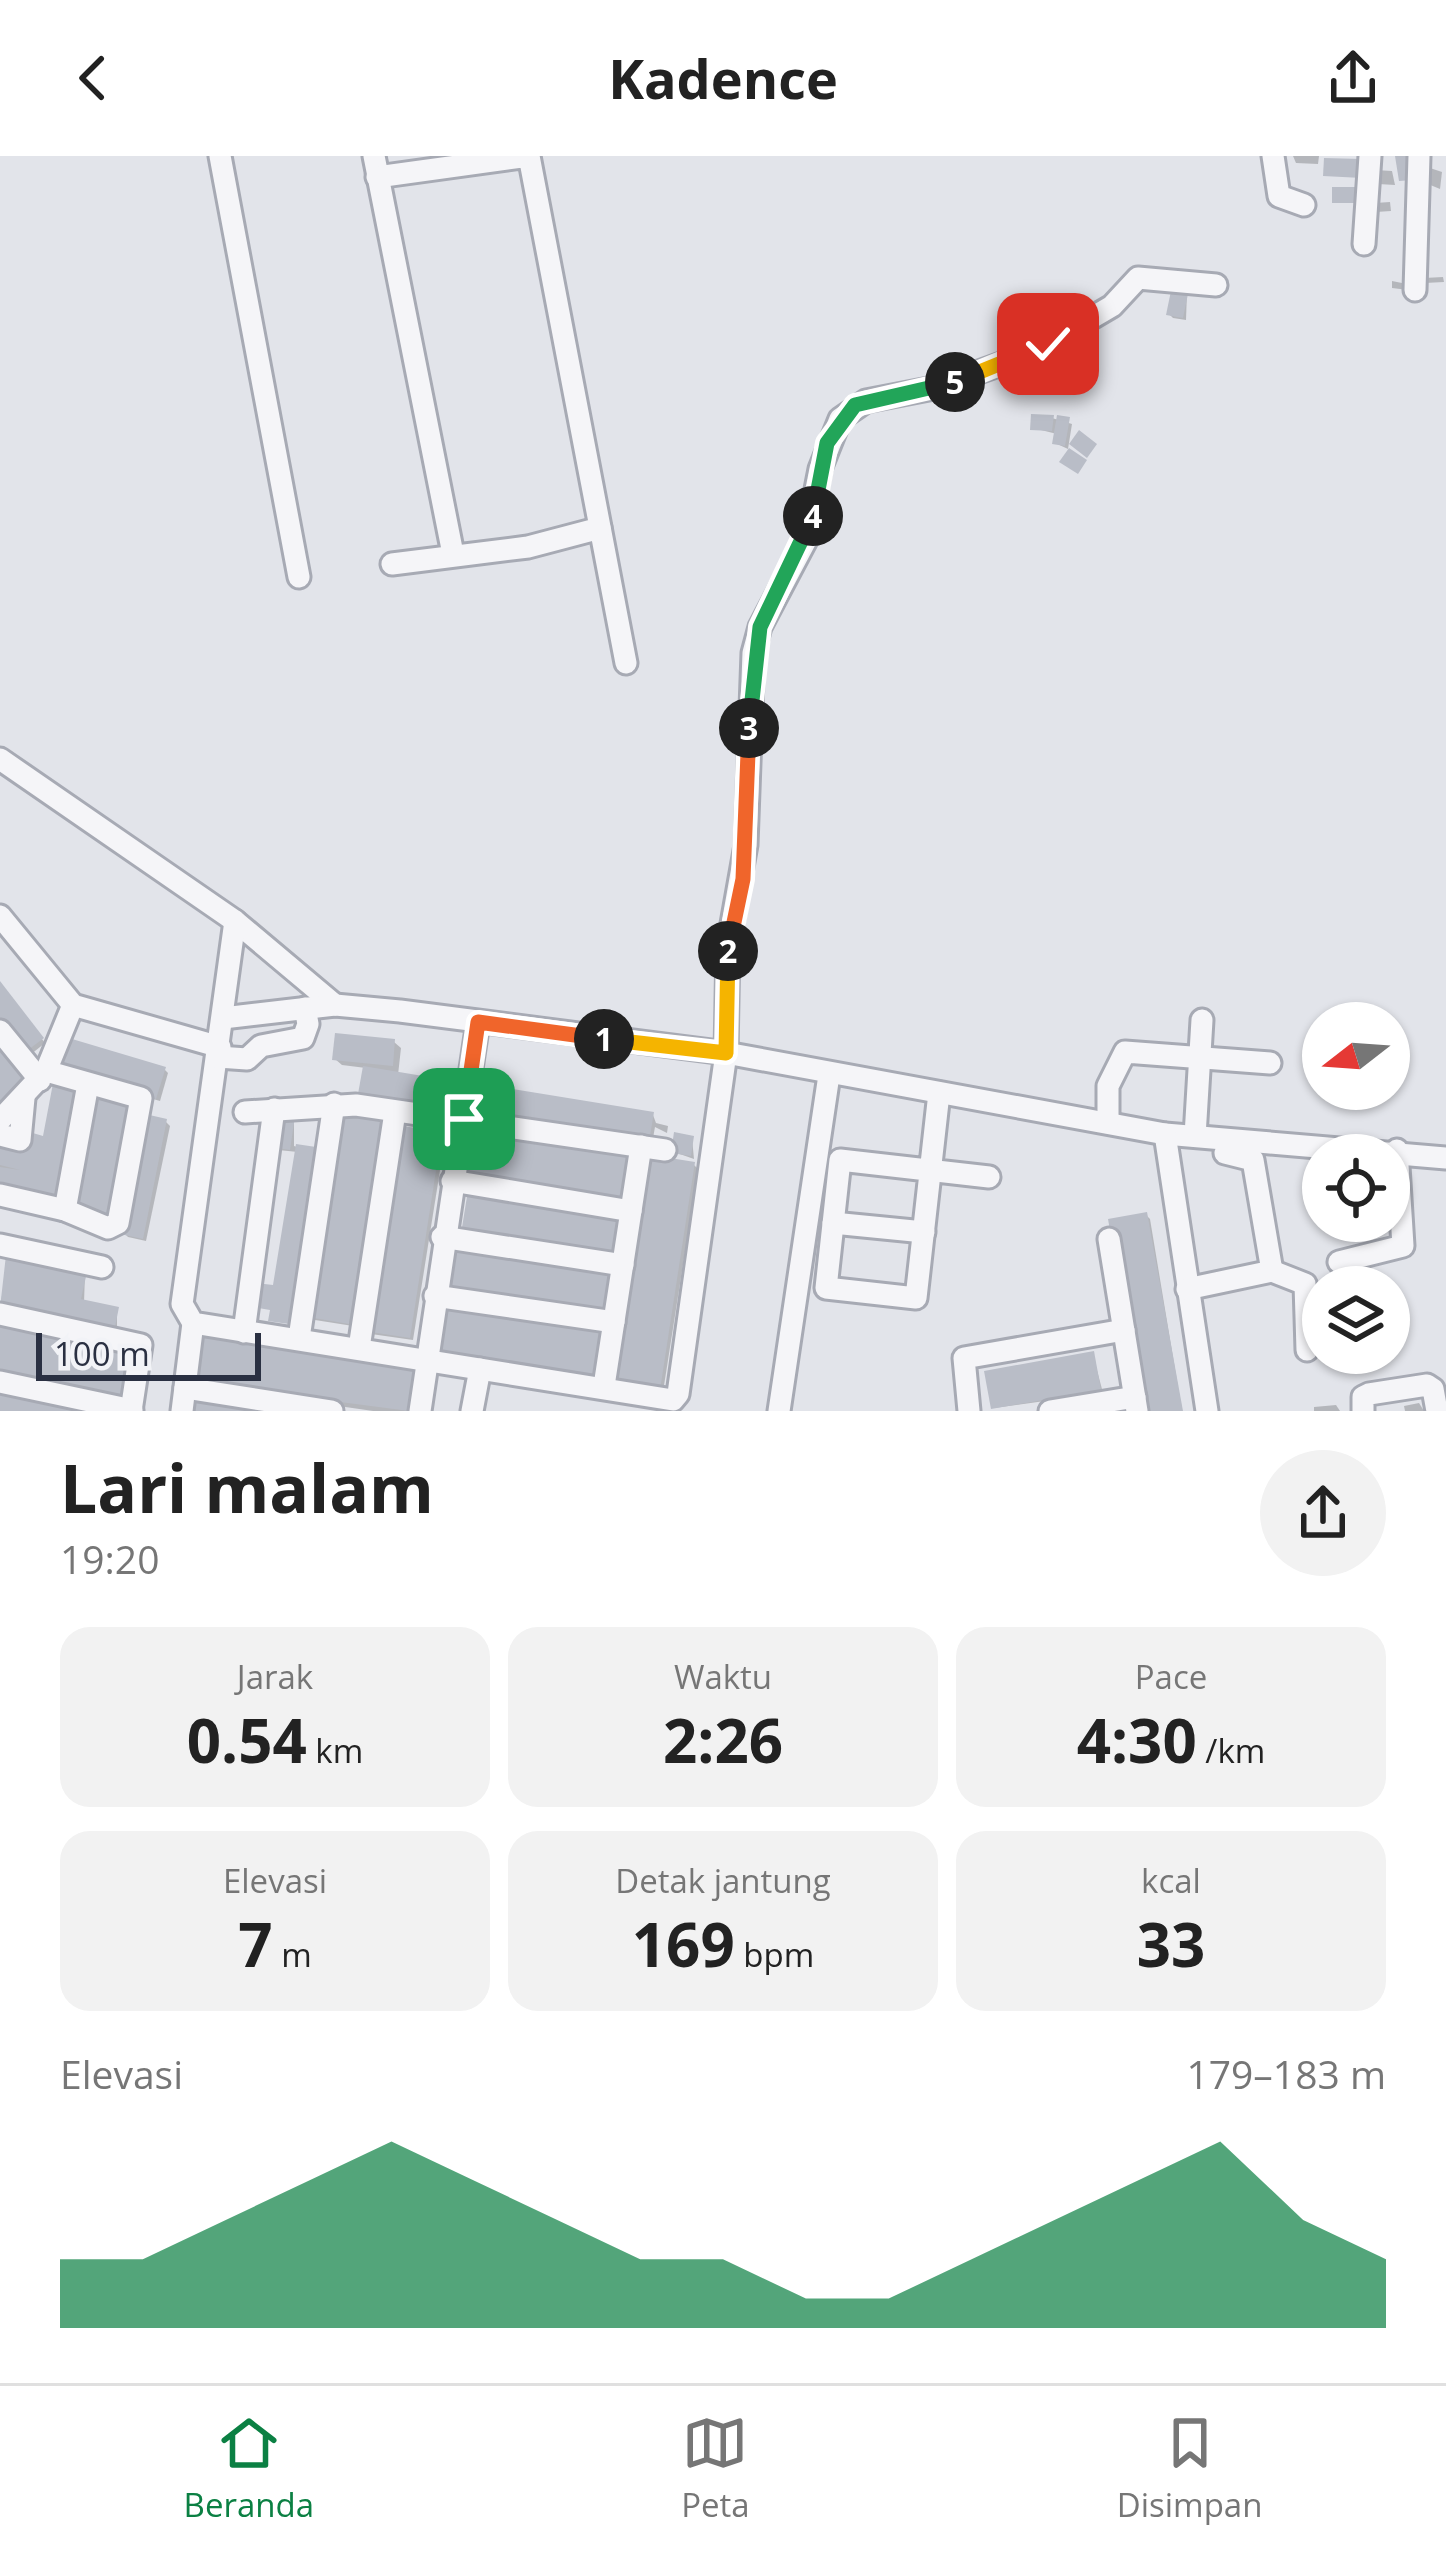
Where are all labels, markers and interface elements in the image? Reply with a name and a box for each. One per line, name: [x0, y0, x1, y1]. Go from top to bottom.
text: Kadence: [608, 41, 838, 115]
icon: back: [60, 45, 126, 111]
icon: share: [1320, 45, 1386, 111]
pin: [997, 293, 1099, 395]
icon: check: [1015, 311, 1081, 377]
pin: 5: [925, 352, 985, 412]
text: 5: [946, 359, 964, 404]
pin: 4: [783, 486, 843, 546]
text: 4: [804, 493, 822, 538]
pin: 3: [719, 698, 779, 758]
text: 3: [740, 705, 758, 750]
pin: 2: [698, 921, 758, 981]
text: 2: [719, 928, 737, 973]
north arrow: [1302, 1002, 1410, 1110]
map controls: [1302, 1002, 1410, 1374]
pin: 1: [574, 1009, 634, 1069]
text: 1: [595, 1016, 613, 1061]
pin: [413, 1068, 515, 1170]
icon: arrive: [431, 1086, 497, 1152]
button: locate: [1302, 1134, 1410, 1242]
button: layers: [1302, 1266, 1410, 1374]
scale bar: [36, 1327, 261, 1380]
text: 100 m: [54, 1331, 150, 1376]
text: Lari malam: [60, 1442, 434, 1532]
button: share: [1260, 1450, 1386, 1576]
text: 19:20: [60, 1532, 159, 1585]
text: Jarak: [237, 1654, 313, 1699]
text: Waktu: [674, 1654, 772, 1699]
text: Pace: [1135, 1654, 1207, 1699]
text: 0.54: [187, 1699, 307, 1781]
text: 2:26: [663, 1699, 783, 1781]
text: 4:30: [1077, 1699, 1197, 1781]
text: km: [307, 1728, 363, 1773]
text: /km: [1197, 1728, 1265, 1773]
text: Elevasi: [223, 1858, 327, 1903]
text: Detak jantung: [615, 1858, 831, 1903]
text: kcal: [1141, 1858, 1201, 1903]
text: 7: [238, 1903, 273, 1985]
text: 169: [632, 1903, 735, 1985]
text: 33: [1137, 1903, 1205, 1985]
text: m: [273, 1932, 312, 1977]
text: bpm: [735, 1932, 814, 1977]
text: Elevasi: [60, 2047, 183, 2100]
text: 179–183 m: [1186, 2047, 1386, 2100]
tab: Beranda: [184, 2410, 314, 2527]
tab: Peta: [681, 2410, 750, 2527]
tab: Disimpan: [1117, 2410, 1262, 2527]

